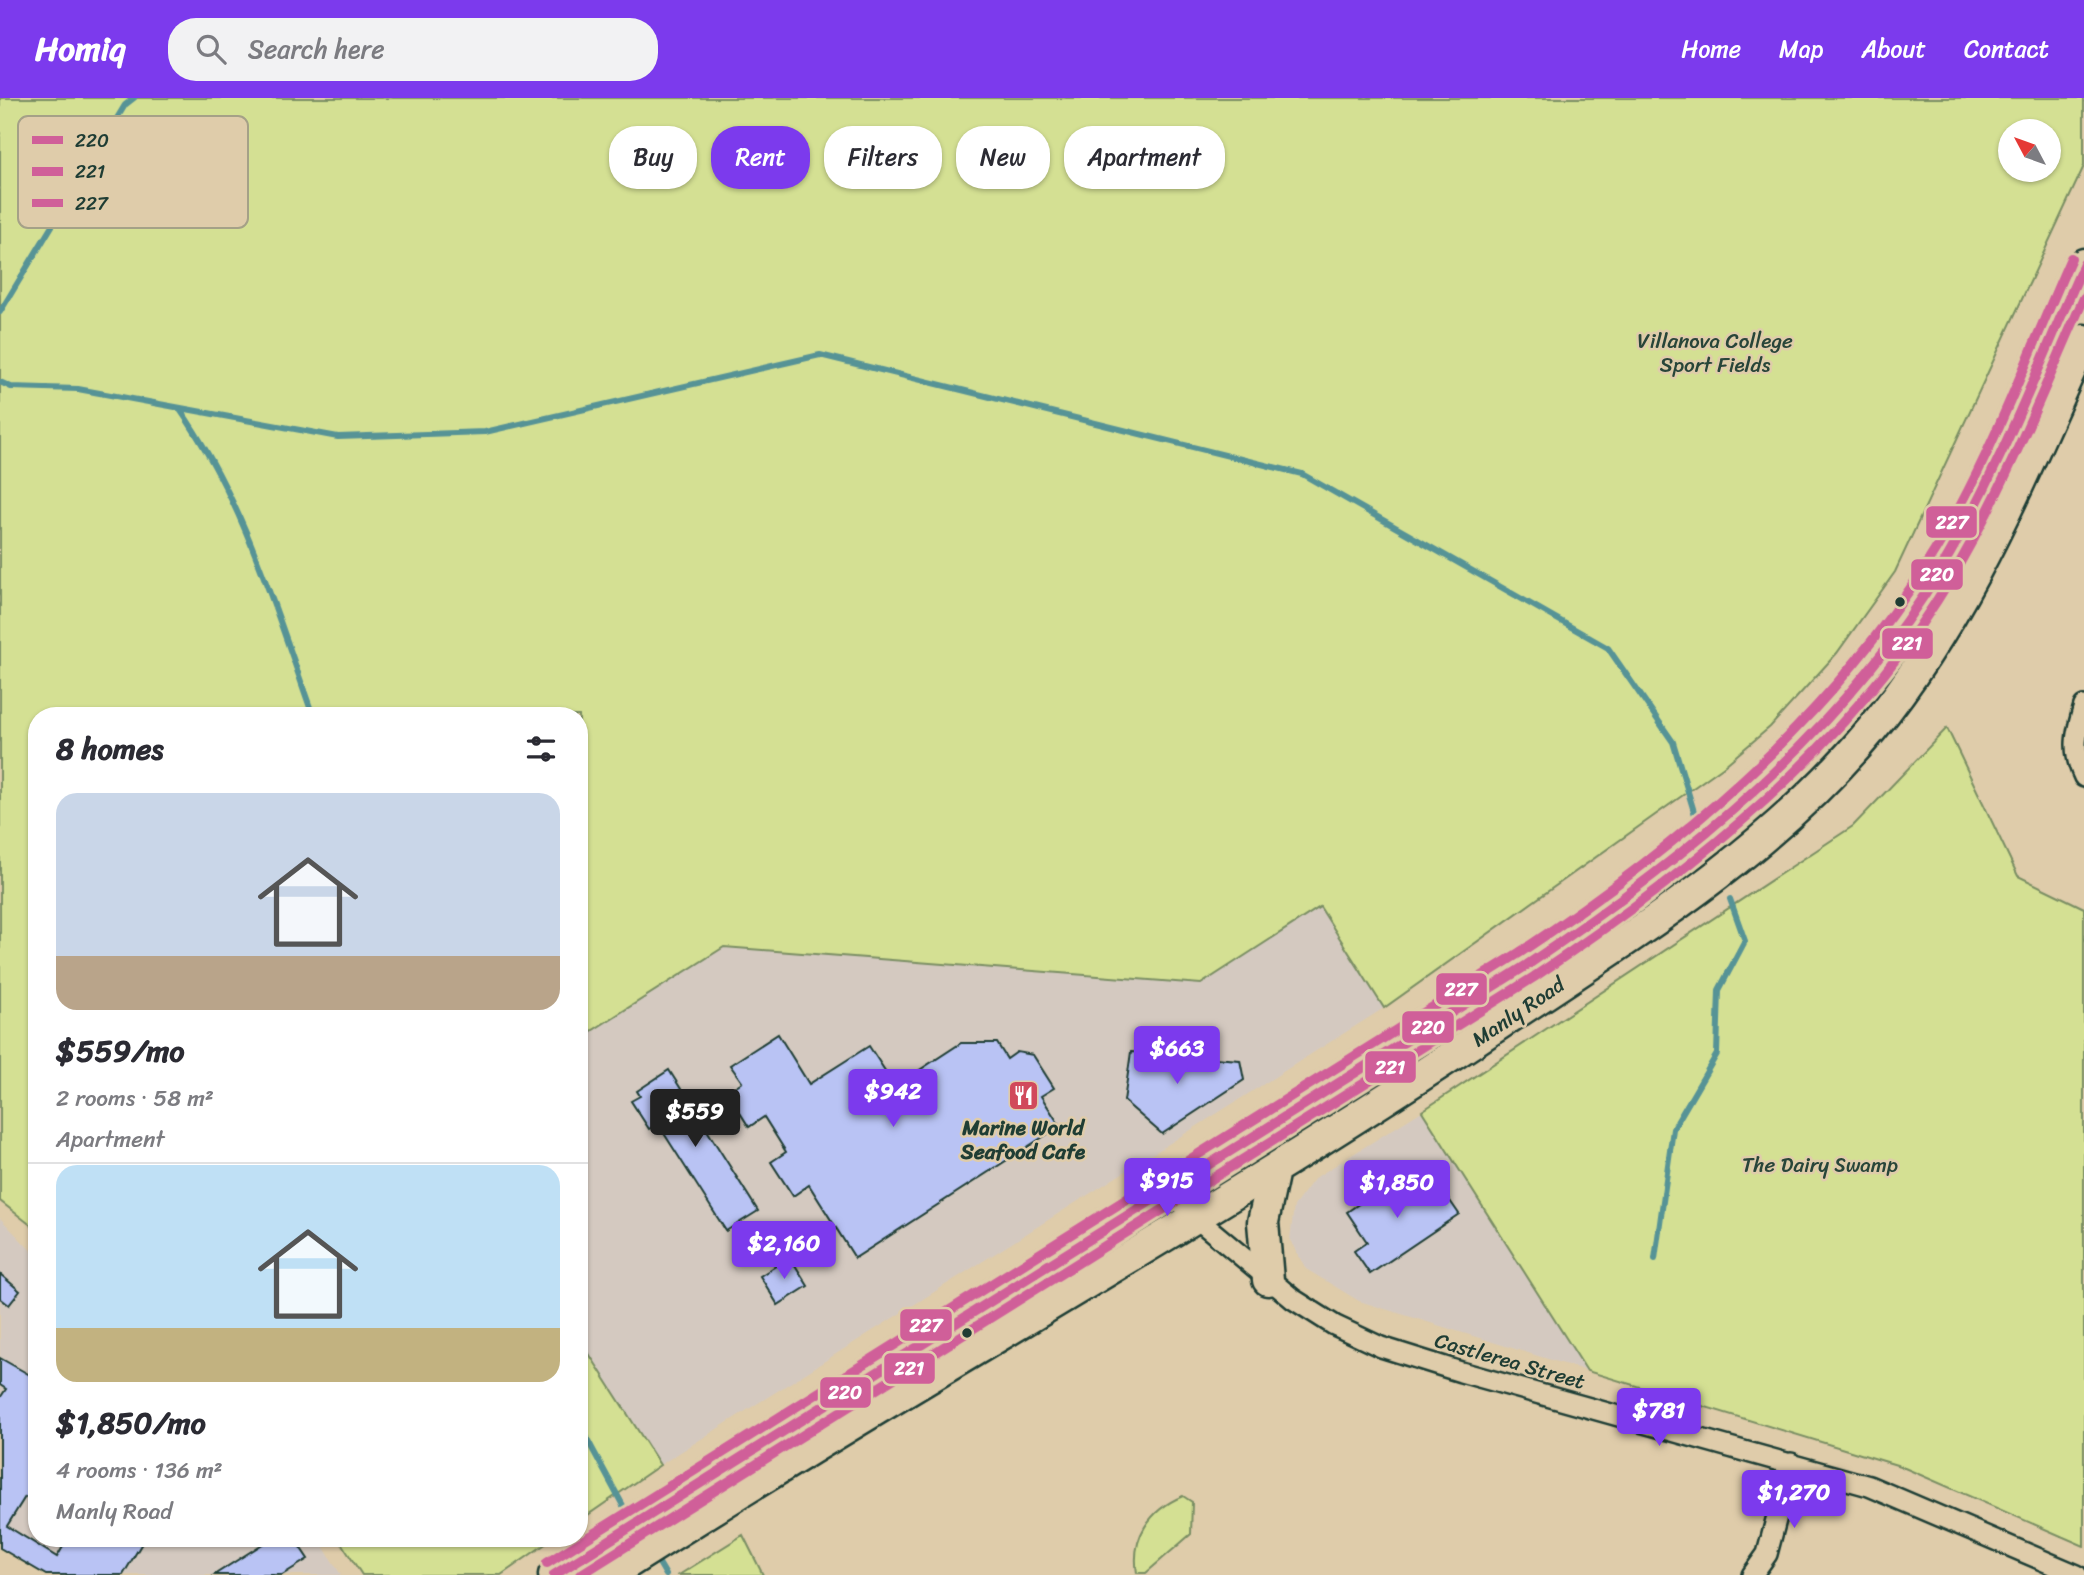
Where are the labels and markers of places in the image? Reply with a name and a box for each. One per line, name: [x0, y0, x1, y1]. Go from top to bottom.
unlabelled marker: [1893, 595, 1907, 609]
pin: $663: [1136, 1026, 1218, 1086]
pin: $942: [852, 1070, 934, 1129]
restaurant icon: Marine World Seafood Cafe: [1006, 1079, 1040, 1113]
pin: $559: [654, 1090, 736, 1149]
place label: Marine World Seafood Cafe: [960, 1109, 1086, 1171]
pin: $915: [1126, 1158, 1208, 1218]
pin: $1,850: [1340, 1160, 1454, 1220]
pin: $2,160: [727, 1222, 841, 1281]
unlabelled marker: [960, 1326, 974, 1340]
pin: $781: [1618, 1388, 1700, 1448]
pin: $1,270: [1737, 1470, 1851, 1530]

